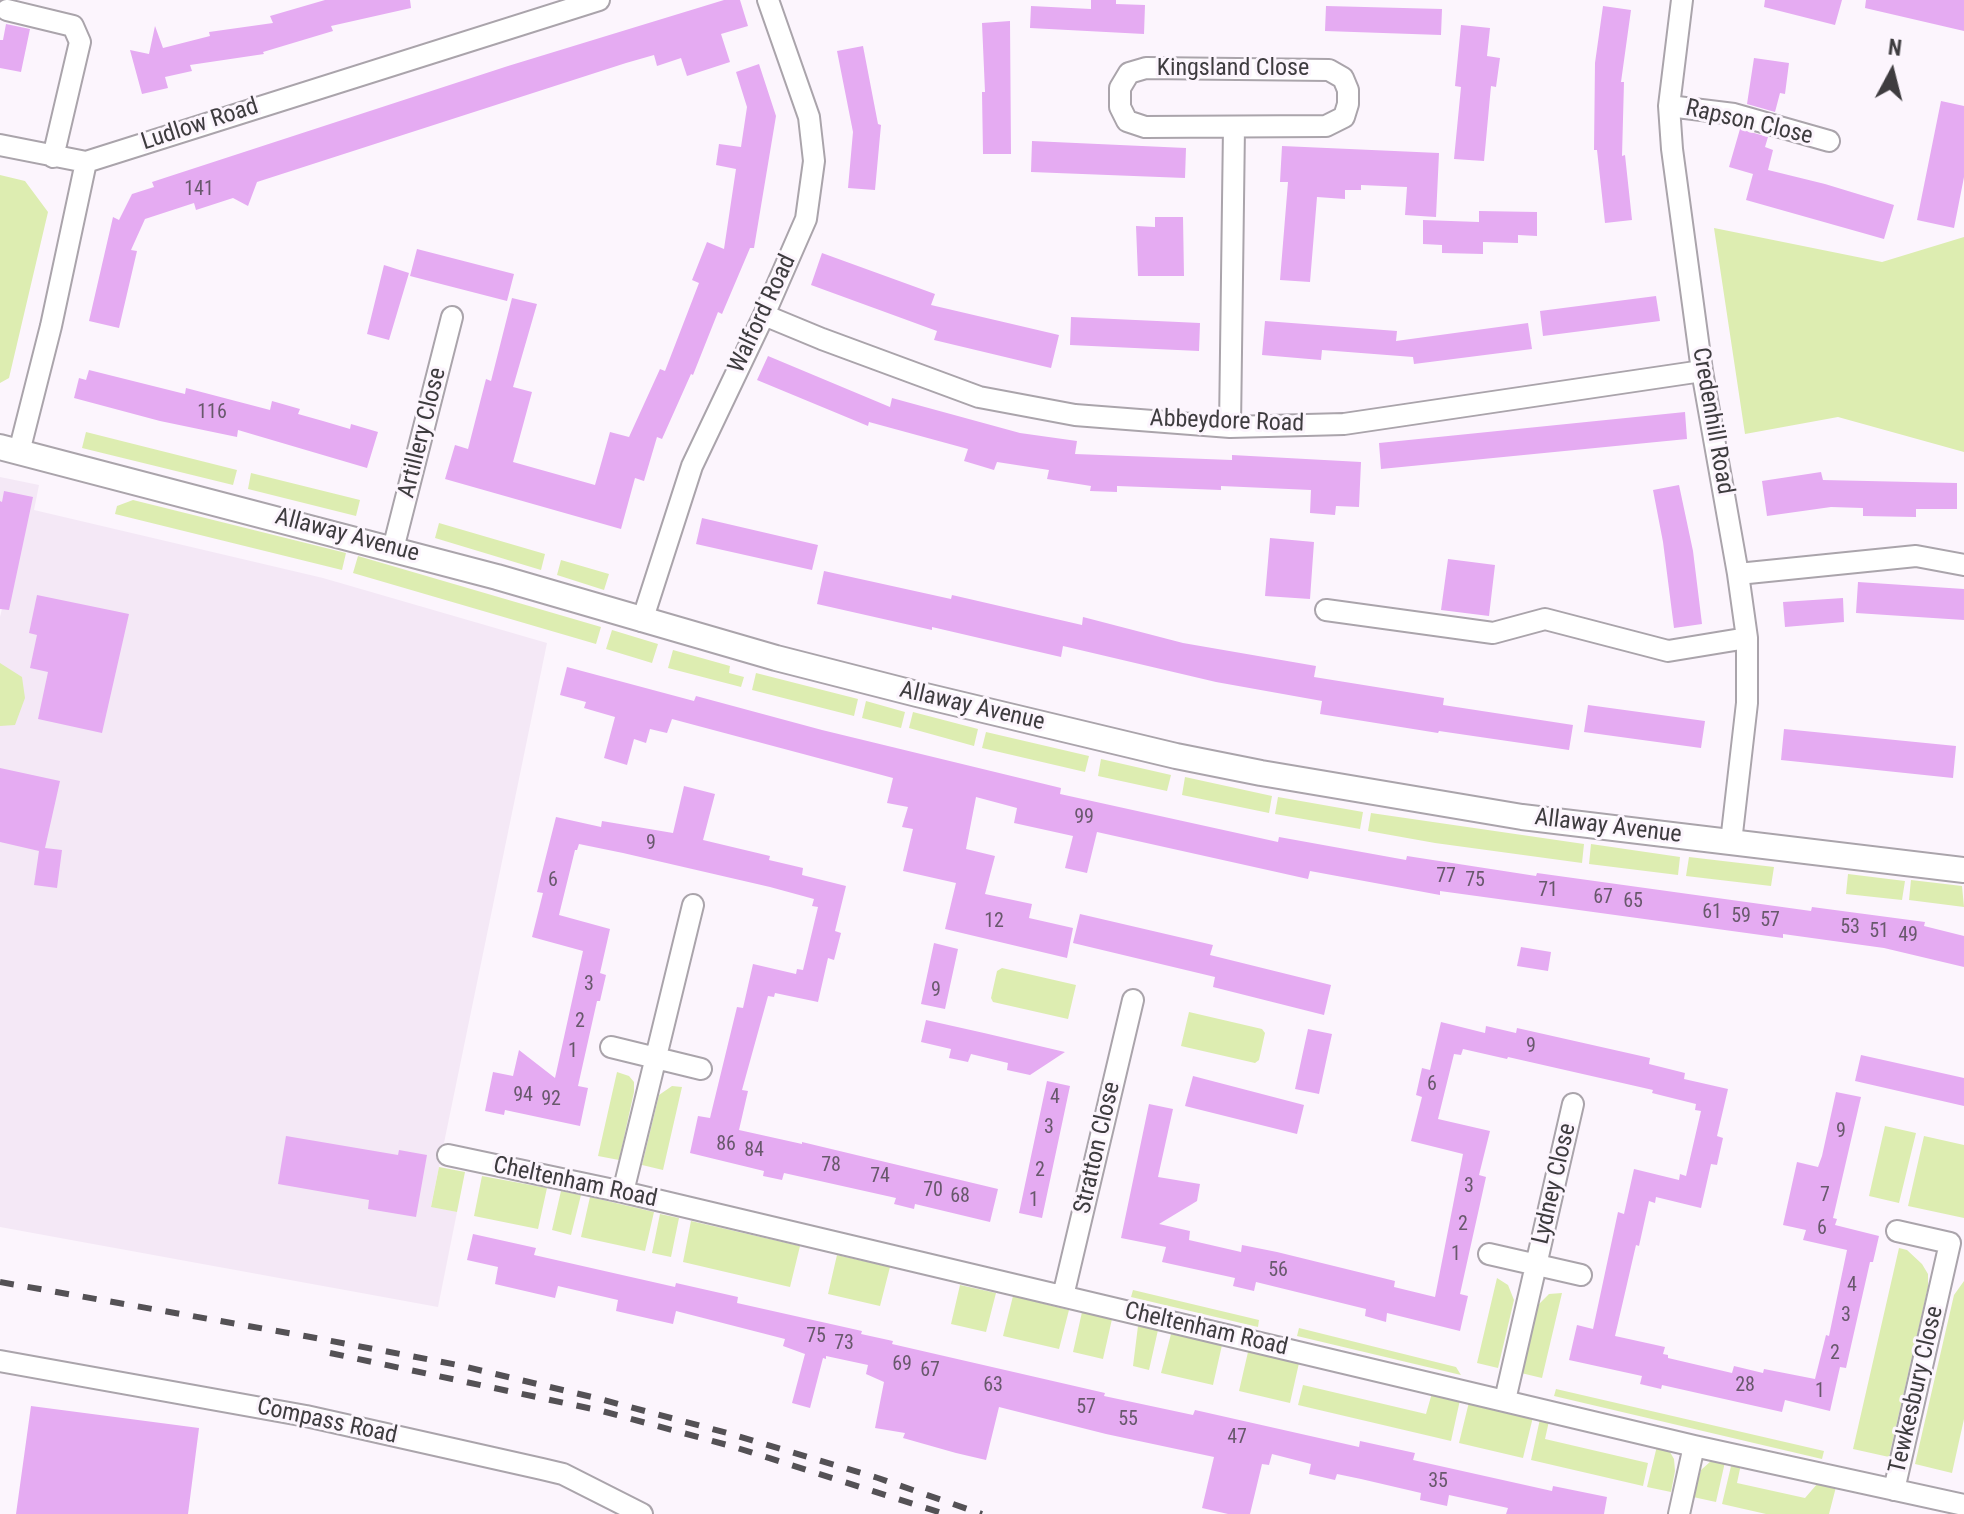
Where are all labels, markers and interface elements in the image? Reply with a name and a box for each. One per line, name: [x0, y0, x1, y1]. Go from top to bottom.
north arrow: [1852, 32, 1932, 112]
text: N: [1887, 34, 1903, 61]
street label: Kingsland Close: [1157, 55, 1309, 83]
street label: Ludlow Road: [138, 93, 262, 157]
street label: Rapson Close: [1683, 94, 1815, 152]
house number: 141: [184, 178, 214, 202]
street label: Walford Road: [723, 250, 803, 378]
street label: Credenhill Road: [1685, 345, 1739, 497]
street label: Artillery Close: [393, 365, 453, 501]
house number: 116: [197, 401, 227, 425]
street label: Abbeydore Road: [1149, 405, 1305, 439]
street label: Allaway Avenue: [272, 503, 422, 569]
street label: Allaway Avenue: [897, 676, 1047, 738]
street label: Allaway Avenue: [1533, 804, 1683, 850]
house number: 99: [1074, 806, 1094, 830]
house number: 9: [646, 832, 656, 856]
house number: 77: [1436, 865, 1456, 889]
house number: 6: [548, 869, 558, 893]
house number: 75: [1465, 869, 1485, 893]
house number: 71: [1538, 879, 1558, 903]
house number: 67: [1593, 886, 1613, 910]
house number: 65: [1623, 890, 1643, 914]
house number: 61: [1702, 901, 1722, 925]
house number: 59: [1731, 905, 1751, 929]
house number: 57: [1760, 909, 1780, 933]
house number: 12: [984, 910, 1004, 934]
house number: 53: [1840, 916, 1860, 940]
house number: 51: [1869, 920, 1889, 944]
house number: 49: [1898, 924, 1918, 948]
house number: 3: [584, 973, 594, 997]
house number: 9: [931, 979, 941, 1003]
house number: 2: [575, 1010, 585, 1034]
house number: 9: [1526, 1035, 1536, 1059]
house number: 1: [568, 1040, 578, 1064]
house number: 6: [1427, 1073, 1437, 1097]
street label: Stratton Close: [1069, 1079, 1127, 1217]
house number: 94: [513, 1084, 533, 1108]
house number: 4: [1050, 1086, 1060, 1110]
house number: 92: [541, 1088, 561, 1112]
house number: 3: [1044, 1116, 1054, 1140]
house number: 9: [1836, 1120, 1846, 1144]
street label: Lydney Close: [1527, 1121, 1583, 1247]
house number: 86: [716, 1133, 736, 1157]
house number: 84: [744, 1139, 764, 1163]
street label: Cheltenham Road: [490, 1152, 660, 1214]
house number: 78: [821, 1154, 841, 1178]
house number: 2: [1035, 1159, 1045, 1183]
house number: 74: [870, 1165, 890, 1189]
house number: 3: [1464, 1175, 1474, 1199]
house number: 70: [923, 1179, 943, 1203]
house number: 7: [1820, 1184, 1830, 1208]
house number: 68: [950, 1185, 970, 1209]
house number: 1: [1029, 1189, 1039, 1213]
house number: 2: [1458, 1213, 1468, 1237]
house number: 6: [1817, 1217, 1827, 1241]
house number: 1: [1451, 1243, 1461, 1267]
house number: 56: [1268, 1259, 1288, 1283]
house number: 4: [1847, 1274, 1857, 1298]
street label: Cheltenham Road: [1122, 1297, 1290, 1363]
house number: 3: [1841, 1304, 1851, 1328]
street label: Tewkesbury Close: [1884, 1304, 1950, 1476]
house number: 75: [806, 1325, 826, 1349]
house number: 73: [834, 1332, 854, 1356]
house number: 2: [1830, 1342, 1840, 1366]
house number: 69: [892, 1353, 912, 1377]
house number: 67: [920, 1359, 940, 1383]
house number: 63: [983, 1374, 1003, 1398]
house number: 28: [1735, 1374, 1755, 1398]
house number: 1: [1815, 1380, 1825, 1404]
street label: Compass Road: [254, 1393, 400, 1451]
house number: 57: [1076, 1396, 1096, 1420]
house number: 55: [1118, 1408, 1138, 1432]
house number: 47: [1227, 1426, 1247, 1450]
house number: 35: [1428, 1470, 1448, 1494]

